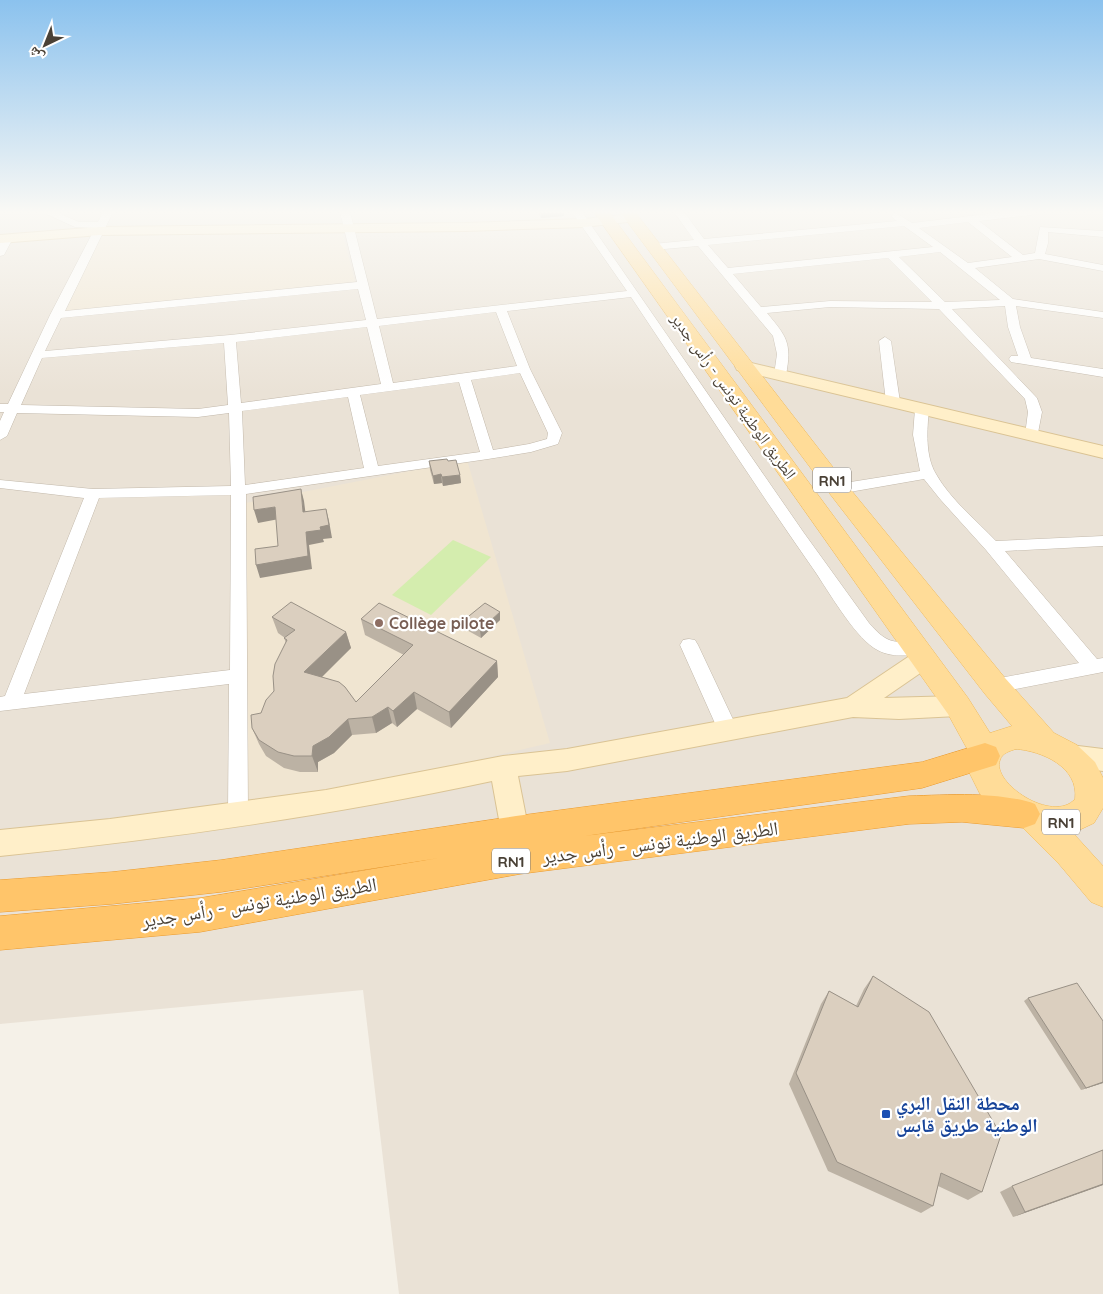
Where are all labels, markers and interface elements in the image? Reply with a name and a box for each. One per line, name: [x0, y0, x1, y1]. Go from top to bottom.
north arrow: [20, 20, 70, 70]
text: ش: [24, 43, 48, 66]
street label: الطريق الوطنية تونس - رأس جدير: [666, 308, 801, 483]
road number: RN1: [813, 468, 851, 492]
place label: Collège pilote: [389, 613, 495, 633]
marker: Collège pilote: [373, 617, 385, 629]
road number: RN1: [1042, 810, 1080, 834]
street label: الطريق الوطنية تونس - رأس جدير: [540, 816, 779, 869]
road number: RN1: [492, 848, 530, 874]
street label: الطريق الوطنية تونس - رأس جدير: [139, 872, 378, 933]
place label: محطة النقل البري الوطنية طريق قابس: [896, 1091, 1038, 1137]
marker: محطة النقل البري الوطنية طريق قابس: [880, 1108, 892, 1120]

